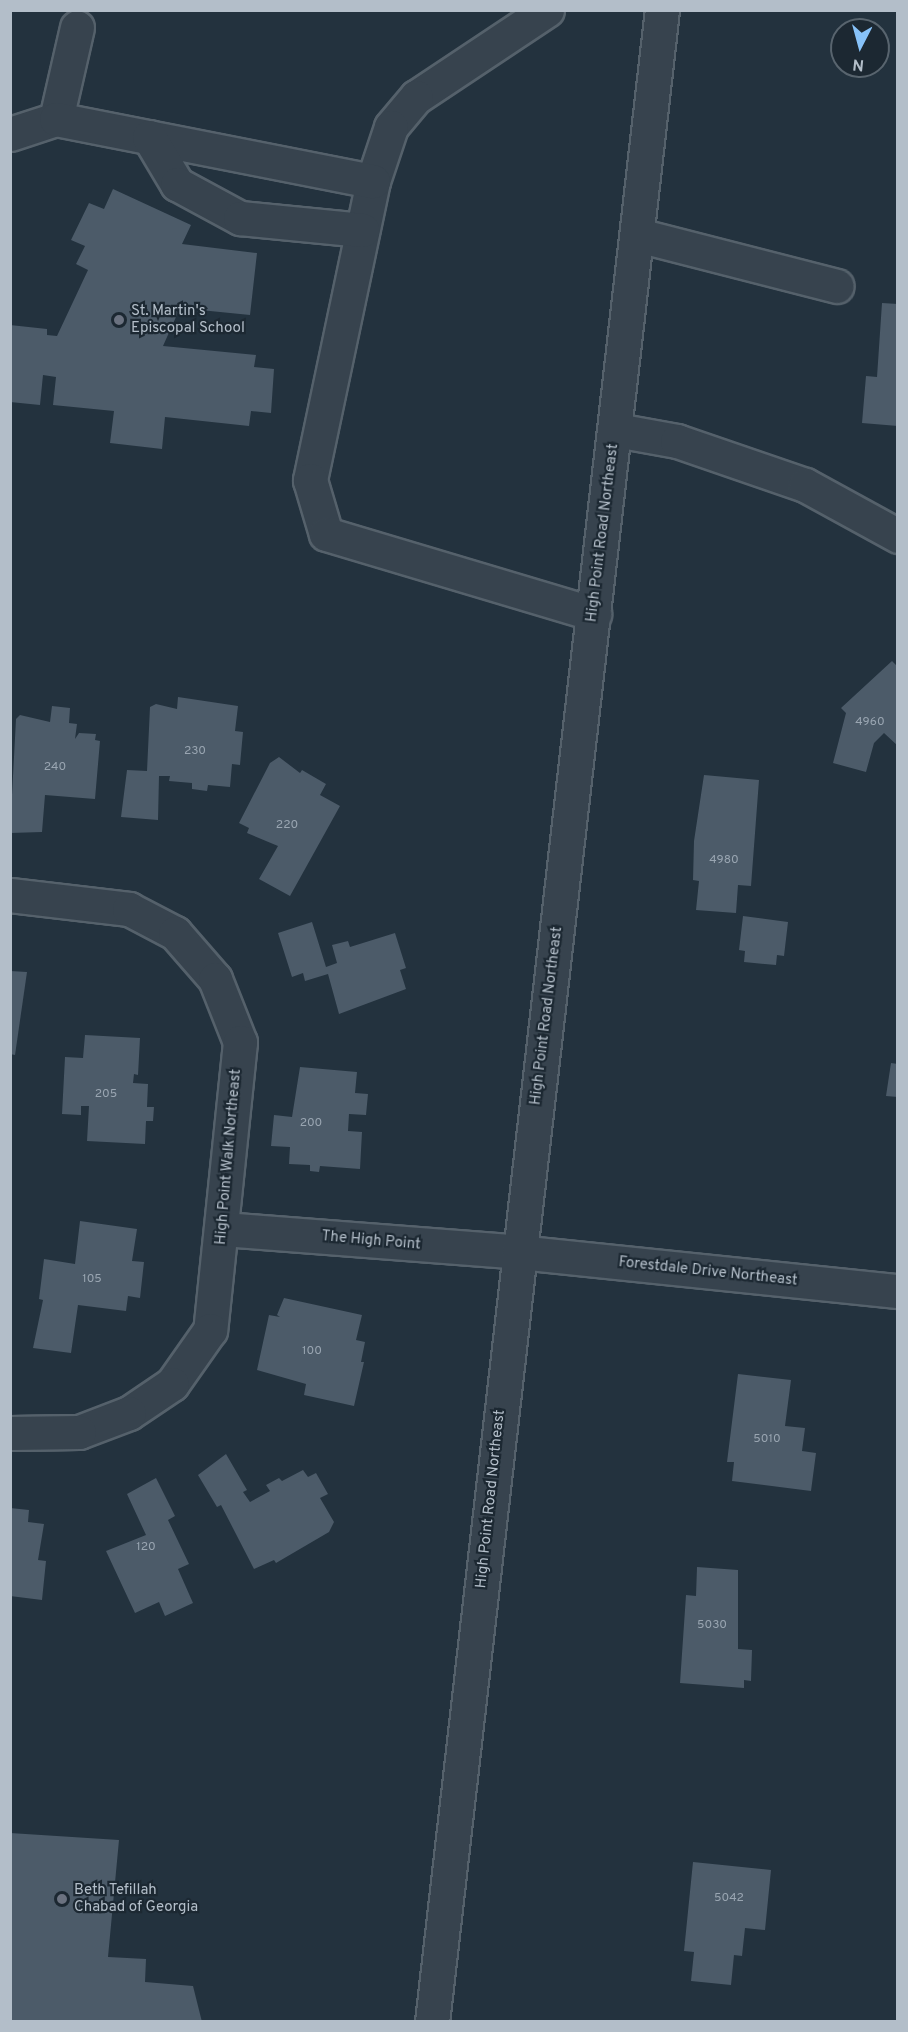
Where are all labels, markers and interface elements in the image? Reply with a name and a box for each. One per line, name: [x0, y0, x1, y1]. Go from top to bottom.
north arrow: [830, 18, 890, 78]
text: N: [852, 53, 865, 74]
place label: St. Martin's Episcopal School: [131, 302, 245, 337]
marker: St. Martin's Episcopal School: [112, 313, 126, 327]
street label: High Point Road Northeast: [583, 443, 623, 623]
house number: 4960: [855, 716, 885, 730]
house number: 230: [184, 745, 206, 759]
house number: 240: [44, 761, 66, 775]
house number: 220: [276, 819, 298, 833]
house number: 4980: [709, 854, 739, 868]
street label: High Point Road Northeast: [527, 926, 567, 1106]
street label: High Point Walk Northeast: [212, 1068, 246, 1246]
house number: 205: [95, 1088, 117, 1102]
house number: 200: [300, 1117, 322, 1131]
street label: The High Point: [321, 1228, 421, 1254]
street label: Forestdale Drive Northeast: [618, 1254, 798, 1290]
house number: 105: [82, 1273, 102, 1287]
house number: 100: [302, 1345, 322, 1359]
street label: High Point Road Northeast: [473, 1409, 509, 1589]
house number: 5010: [753, 1433, 781, 1447]
house number: 120: [136, 1541, 156, 1555]
house number: 5030: [697, 1619, 727, 1633]
place label: Beth Tefillah Chabad of Georgia: [74, 1881, 198, 1916]
marker: Beth Tefillah Chabad of Georgia: [55, 1892, 69, 1906]
house number: 5042: [714, 1892, 744, 1906]

